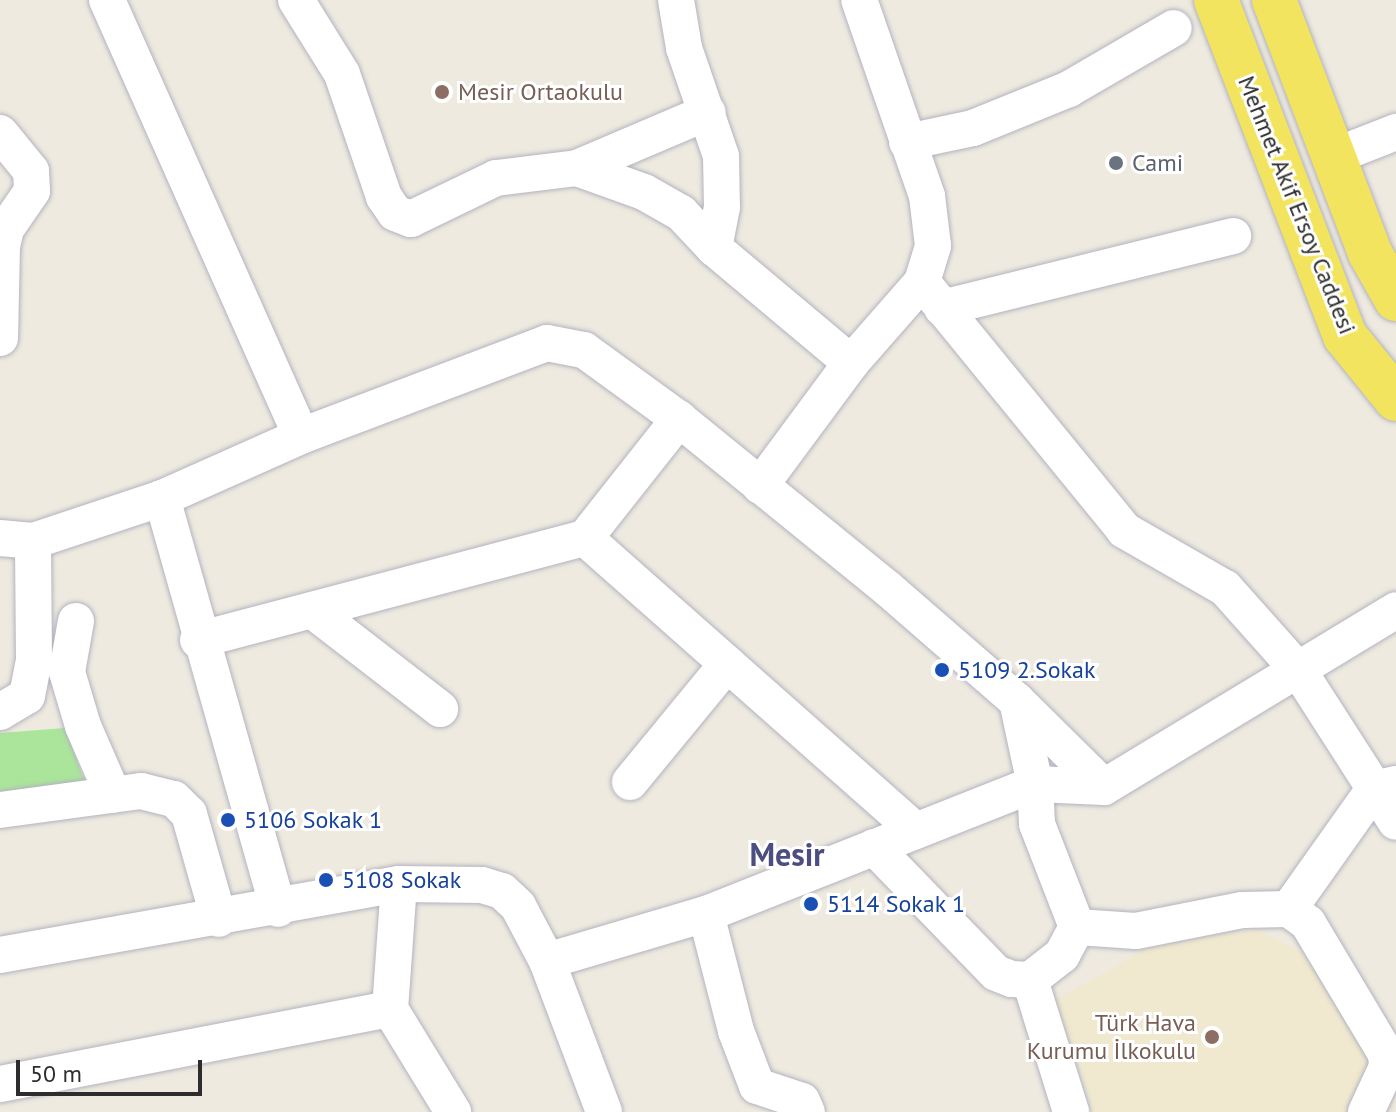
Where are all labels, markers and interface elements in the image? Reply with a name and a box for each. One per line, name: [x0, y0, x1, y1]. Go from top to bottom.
street label: Mehmet Akif Ersoy Caddesi: [1232, 71, 1362, 339]
place label: Mesir Ortaokulu: [458, 78, 623, 106]
marker: Mesir Ortaokulu: [433, 83, 451, 101]
place label: Cami: [1132, 149, 1183, 177]
marker: Cami: [1107, 154, 1125, 172]
place label: 5109 2.Sokak: [958, 656, 1095, 684]
marker: 5109 2.Sokak: [933, 661, 951, 679]
place label: 5106 Sokak 1: [244, 806, 383, 834]
marker: 5106 Sokak 1: [219, 811, 237, 829]
district label: Mesir: [749, 835, 825, 873]
place label: 5108 Sokak: [342, 866, 461, 894]
marker: 5108 Sokak: [317, 871, 335, 889]
place label: 5114 Sokak 1: [827, 890, 966, 918]
marker: 5114 Sokak 1: [802, 895, 820, 913]
place label: Türk Hava Kurumu İlkokulu: [1027, 1009, 1196, 1065]
marker: Türk Hava Kurumu İlkokulu: [1203, 1028, 1221, 1046]
scale bar: [20, 1044, 206, 1094]
text: 50 m: [30, 1058, 82, 1089]

